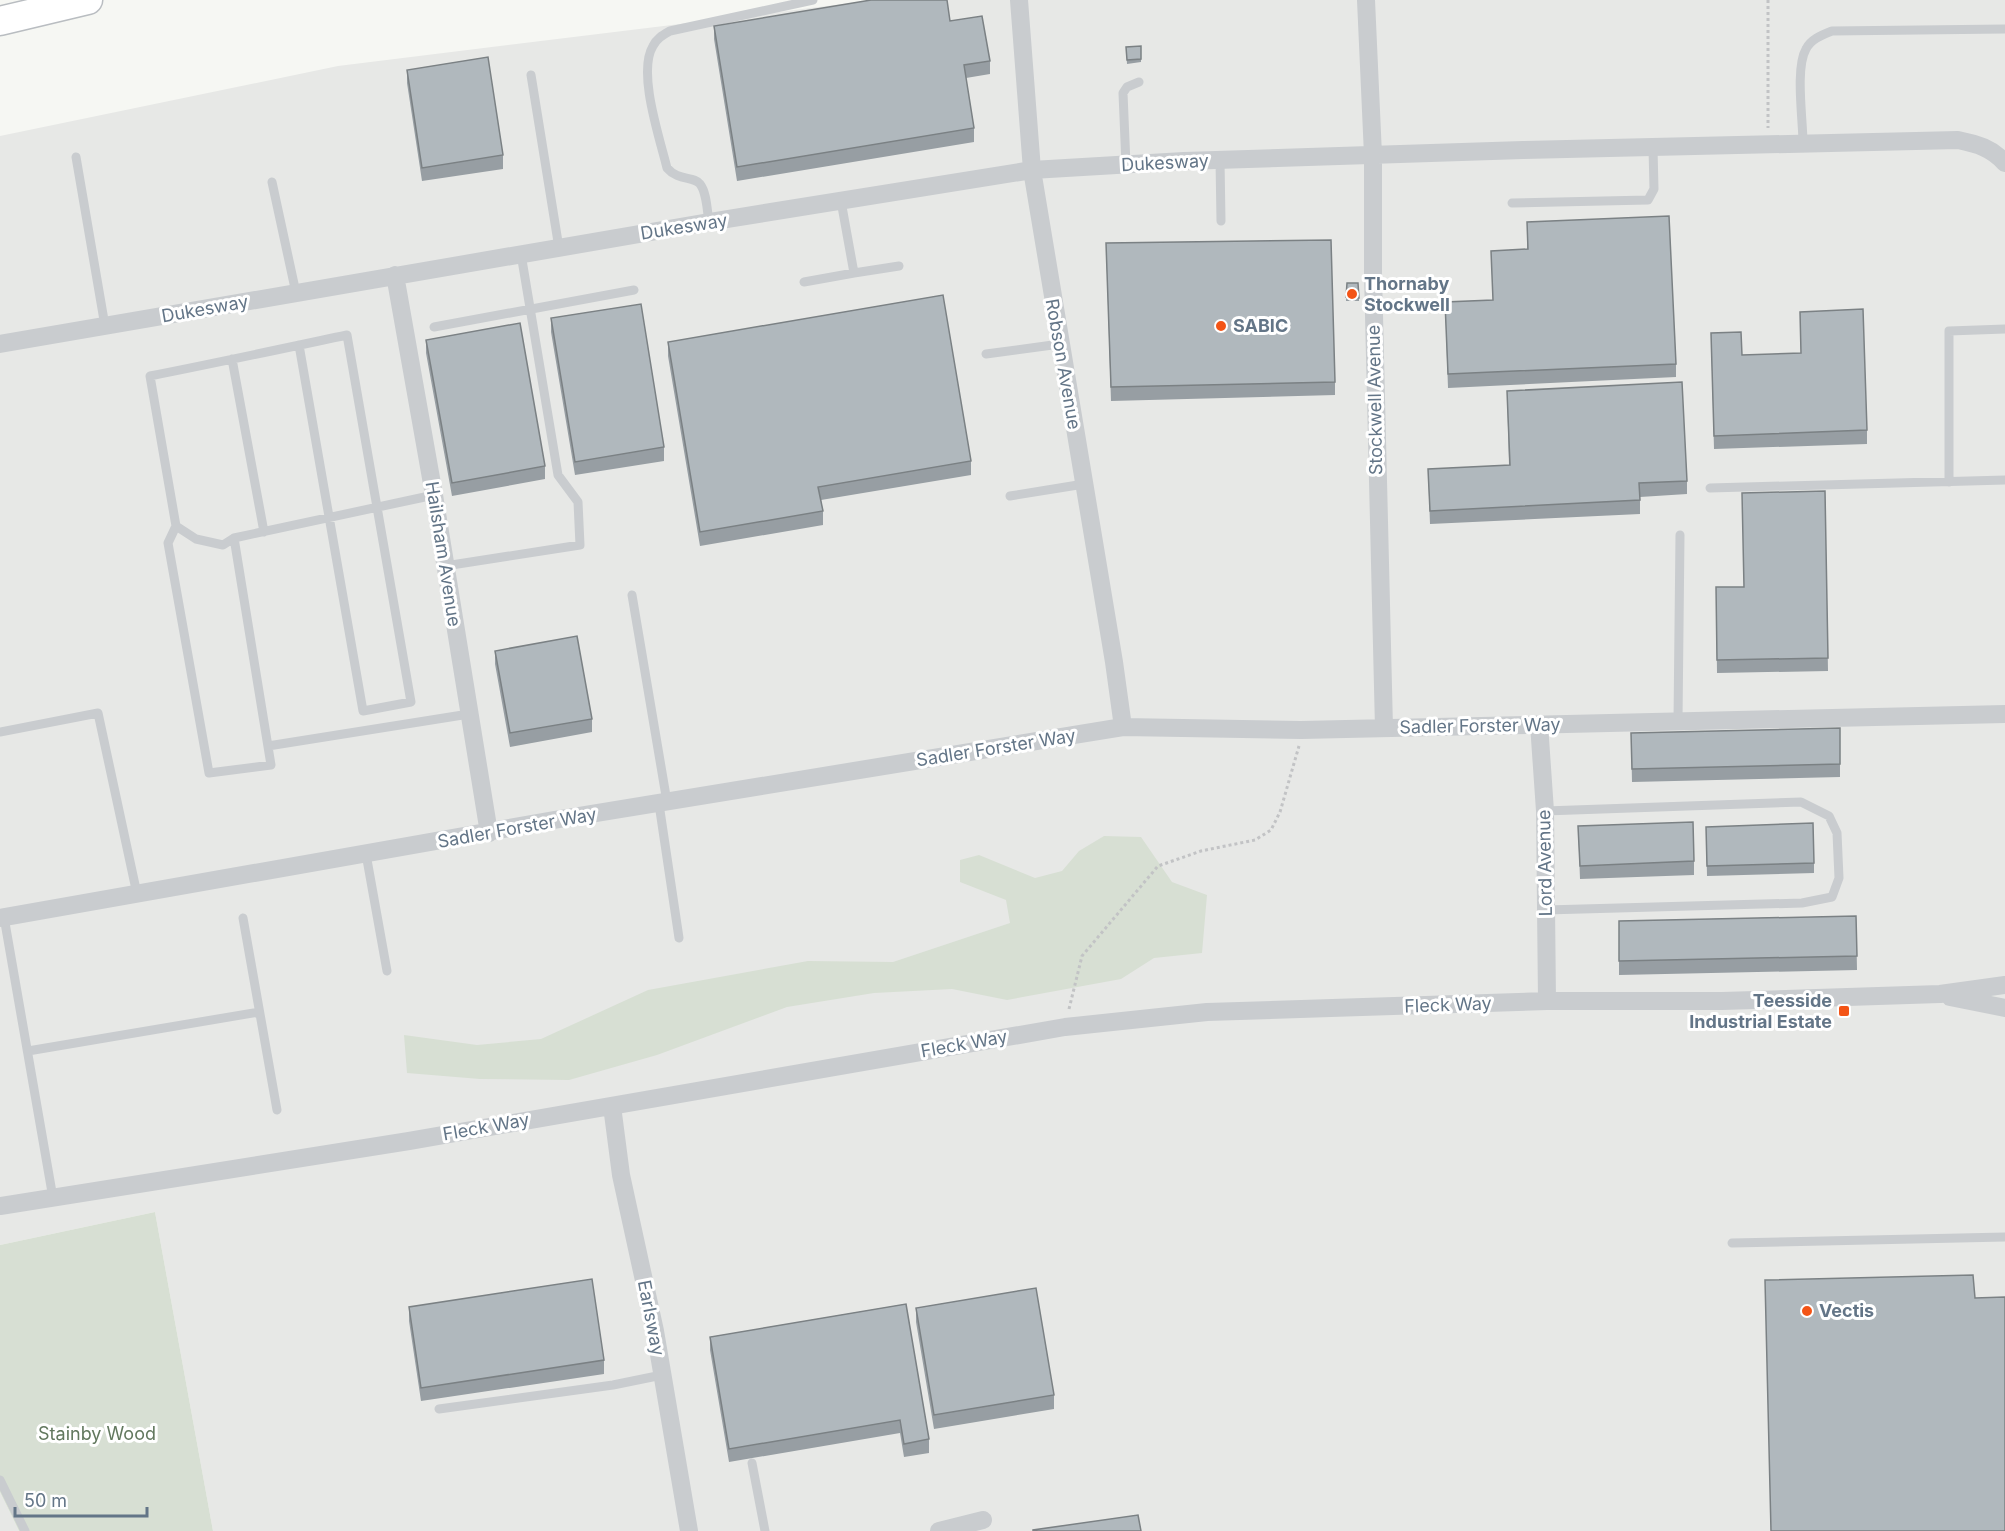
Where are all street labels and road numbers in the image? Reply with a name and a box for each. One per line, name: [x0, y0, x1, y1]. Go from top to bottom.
street label: Dukesway: [1121, 150, 1209, 175]
street label: Dukesway: [639, 209, 729, 244]
street label: Dukesway: [160, 291, 250, 326]
street label: Robson Avenue: [1042, 297, 1085, 431]
street label: Stockwell Avenue: [1363, 325, 1386, 475]
street label: Hailsham Avenue: [422, 480, 465, 628]
street label: Sadler Forster Way: [1399, 714, 1561, 737]
street label: Sadler Forster Way: [915, 725, 1077, 770]
street label: Sadler Forster Way: [436, 803, 598, 852]
street label: Lord Avenue: [1533, 809, 1556, 917]
street label: Fleck Way: [1404, 992, 1492, 1017]
street label: Fleck Way: [919, 1026, 1009, 1061]
street label: Fleck Way: [441, 1109, 531, 1144]
street label: Earlsway: [634, 1278, 669, 1357]

